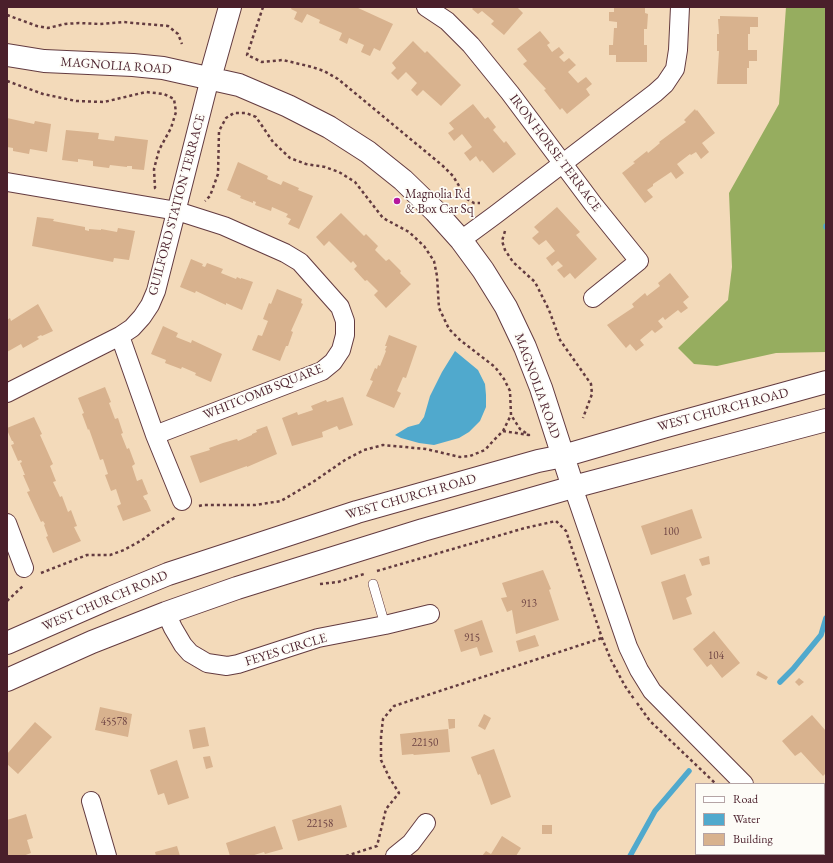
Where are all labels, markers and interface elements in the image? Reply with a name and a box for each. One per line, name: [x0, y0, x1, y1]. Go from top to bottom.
street label: MAGNOLIA ROAD: [60, 54, 172, 78]
street label: IRON HORSE TERRACE: [506, 91, 604, 215]
street label: GUILFORD STATION TERRACE: [145, 113, 209, 297]
place label: Magnolia Rd & Box Car Sq: [405, 186, 473, 217]
marker: Magnolia Rd & Box Car Sq: [392, 196, 402, 206]
street label: MAGNOLIA ROAD: [511, 331, 563, 441]
street label: WHITCOMB SQUARE: [201, 361, 325, 423]
street label: WEST CHURCH ROAD: [656, 385, 790, 435]
street label: WEST CHURCH ROAD: [344, 471, 478, 523]
house number: 100: [663, 525, 679, 539]
street label: WEST CHURCH ROAD: [40, 567, 170, 635]
house number: 913: [521, 597, 537, 611]
street label: FEYES CIRCLE: [243, 630, 329, 670]
house number: 915: [464, 631, 480, 645]
house number: 104: [708, 649, 724, 663]
house number: 45578: [101, 715, 127, 729]
house number: 22150: [412, 736, 438, 750]
legend: [695, 783, 825, 855]
text: Road: [733, 791, 758, 807]
text: Water: [733, 811, 760, 827]
house number: 22158: [307, 817, 333, 831]
text: Building: [733, 831, 773, 847]

